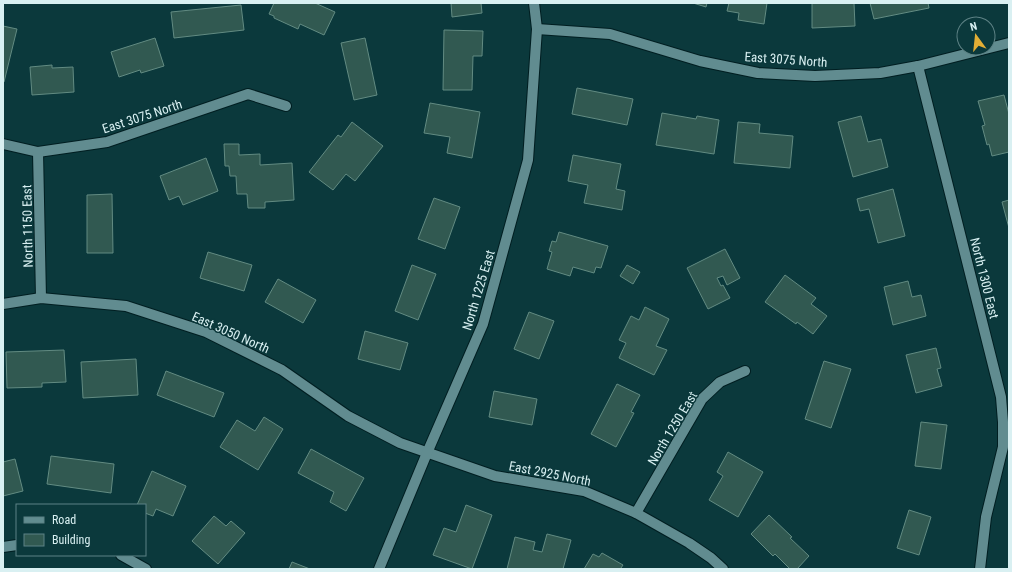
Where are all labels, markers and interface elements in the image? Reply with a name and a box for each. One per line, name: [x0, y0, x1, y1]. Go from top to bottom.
north arrow: [956, 16, 996, 56]
text: N: [969, 20, 979, 34]
street label: East 3075 North: [744, 49, 828, 70]
street label: East 3075 North: [100, 97, 184, 136]
street label: North 1150 East: [19, 184, 36, 268]
street label: North 1300 East: [967, 236, 1002, 320]
street label: North 1225 East: [459, 248, 498, 332]
street label: East 3050 North: [190, 309, 272, 356]
street label: North 1250 East: [645, 389, 700, 468]
street label: East 2925 North: [508, 458, 592, 489]
legend: [16, 504, 146, 556]
text: Road: [52, 513, 76, 527]
text: Building: [52, 533, 90, 547]

